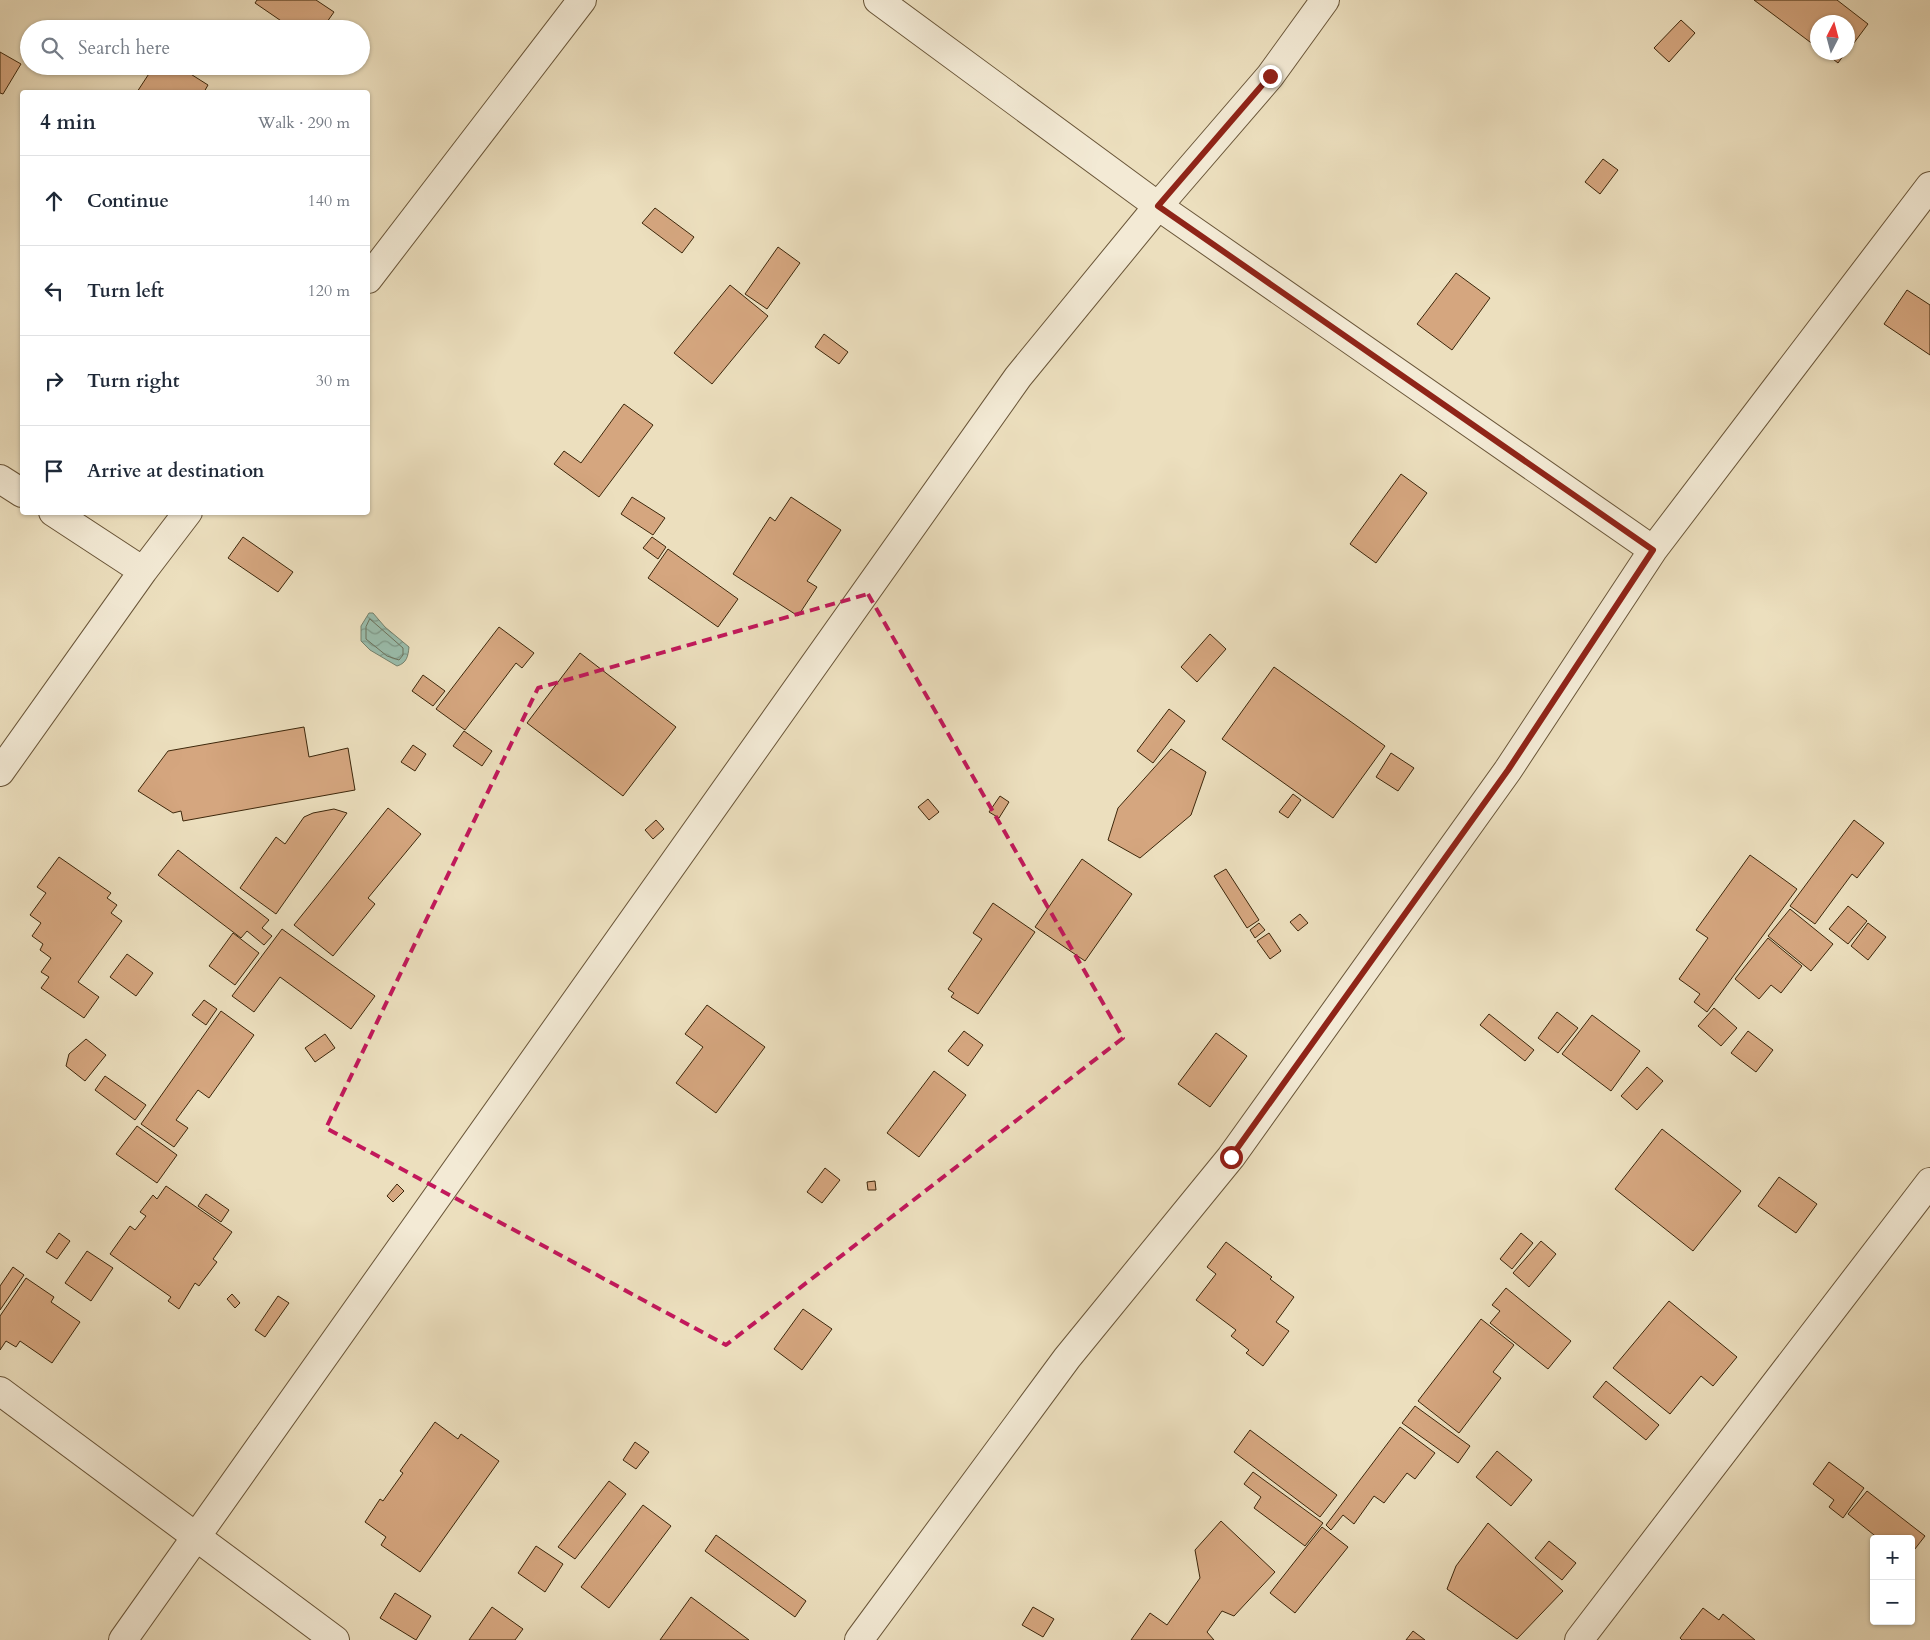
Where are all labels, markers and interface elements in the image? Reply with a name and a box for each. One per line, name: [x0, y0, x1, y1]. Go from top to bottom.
north arrow: [1810, 15, 1855, 60]
search box: [20, 20, 370, 75]
icon: search: [38, 34, 66, 62]
text: Search here: [78, 35, 170, 61]
route end: [1259, 65, 1282, 88]
text: 4 min: [40, 108, 96, 137]
text: Walk · 290 m: [258, 112, 350, 134]
icon: ahead: [40, 187, 68, 215]
text: Continue: [87, 188, 169, 214]
text: 140 m: [308, 190, 350, 212]
icon: left: [40, 277, 68, 305]
text: Turn left: [87, 278, 164, 304]
text: 120 m: [308, 280, 350, 302]
icon: right: [40, 367, 68, 395]
text: Turn right: [87, 368, 179, 394]
text: 30 m: [316, 370, 350, 392]
icon: arrive: [40, 457, 68, 485]
text: Arrive at destination: [87, 458, 264, 484]
route start: [1220, 1146, 1243, 1169]
map controls: [1870, 1535, 1915, 1625]
button: +: [1870, 1535, 1915, 1580]
button: −: [1870, 1580, 1915, 1625]

